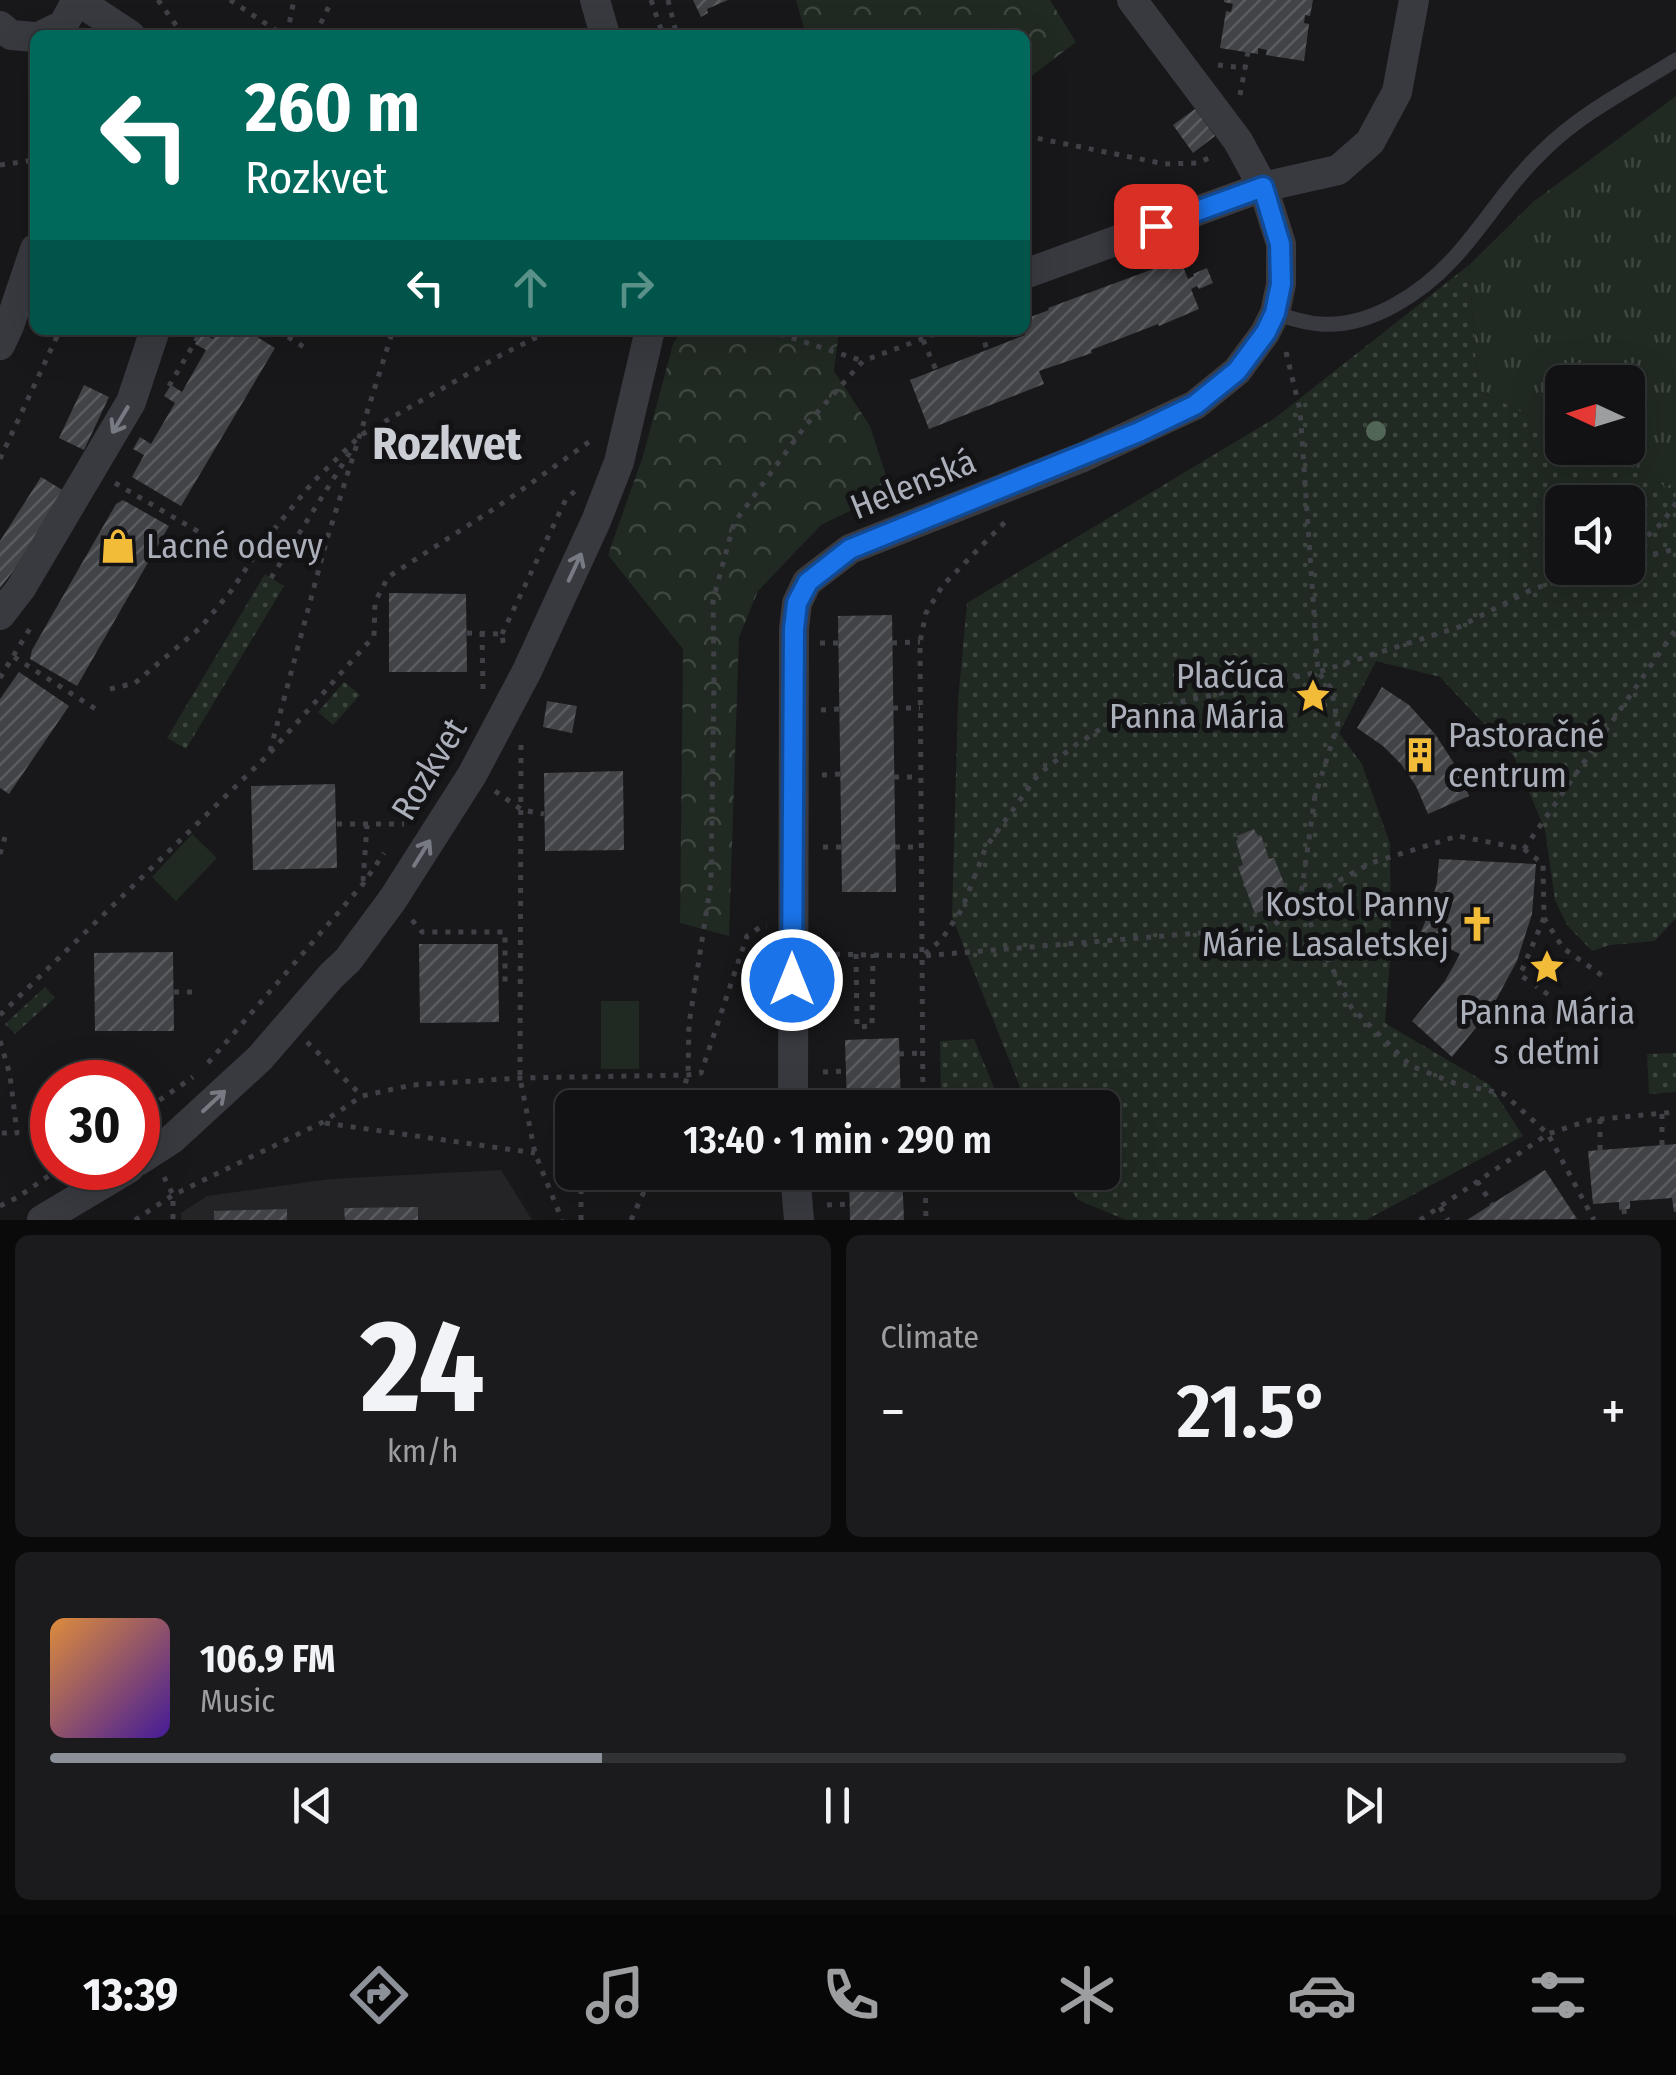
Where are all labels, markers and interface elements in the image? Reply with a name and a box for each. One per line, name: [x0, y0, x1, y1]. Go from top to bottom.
text: 260 m: [245, 66, 420, 150]
icon: left: [80, 70, 210, 200]
text: Rozkvet: [245, 151, 388, 205]
pin: [1114, 184, 1199, 269]
icon: arrive: [1129, 199, 1184, 254]
icon: left: [398, 260, 453, 315]
icon: ahead: [503, 260, 558, 315]
icon: right: [608, 260, 663, 315]
north arrow: [1545, 365, 1645, 465]
map controls: [1545, 365, 1645, 585]
one-way arrow: [109, 405, 129, 435]
district label: Rozkvet: [372, 417, 523, 471]
street label: Helenská: [844, 440, 982, 528]
button: sound: [1545, 485, 1645, 585]
place label: Lacné odevy: [146, 525, 323, 567]
shop icon: Lacné odevy: [99, 527, 137, 565]
one-way arrow: [567, 552, 585, 583]
place label: Plačúca Panna Mária: [1109, 655, 1285, 737]
place icon: Plačúca Panna Mária: [1294, 677, 1332, 715]
street label: Rozkvet: [382, 710, 476, 827]
place label: Pastoračné centrum: [1448, 714, 1605, 796]
building icon: Pastoračné centrum: [1401, 736, 1439, 774]
one-way arrow: [412, 839, 432, 868]
place label: Kostol Panny Márie Lasaletskej: [1202, 883, 1449, 965]
church icon: Kostol Panny Márie Lasaletskej: [1458, 905, 1496, 943]
position arrow: [740, 928, 844, 1032]
place icon: Panna Mária s deťmi: [1528, 948, 1566, 986]
place label: Panna Mária s deťmi: [1459, 991, 1635, 1073]
speed limit sign: 30: [30, 1060, 160, 1190]
one-way arrow: [201, 1090, 226, 1113]
text: 13:40 · 1 min · 290 m: [683, 1117, 992, 1163]
text: 24: [361, 1289, 485, 1445]
text: Climate: [881, 1318, 979, 1356]
text: 21.5°: [1177, 1367, 1329, 1457]
text: −: [881, 1379, 905, 1445]
text: +: [1601, 1379, 1626, 1445]
text: km/h: [387, 1432, 458, 1470]
text: 106.9 FM: [200, 1636, 335, 1682]
text: Music: [200, 1682, 275, 1720]
icon: previous: [285, 1778, 340, 1833]
icon: pause: [810, 1778, 865, 1833]
icon: next: [1336, 1778, 1391, 1833]
icon: directions: [344, 1960, 414, 2030]
icon: music: [580, 1960, 650, 2030]
icon: phone: [816, 1960, 886, 2030]
icon: climate: [1052, 1960, 1122, 2030]
icon: car: [1287, 1960, 1357, 2030]
icon: filters: [1523, 1960, 1593, 2030]
text: 13:39: [83, 1968, 178, 2022]

